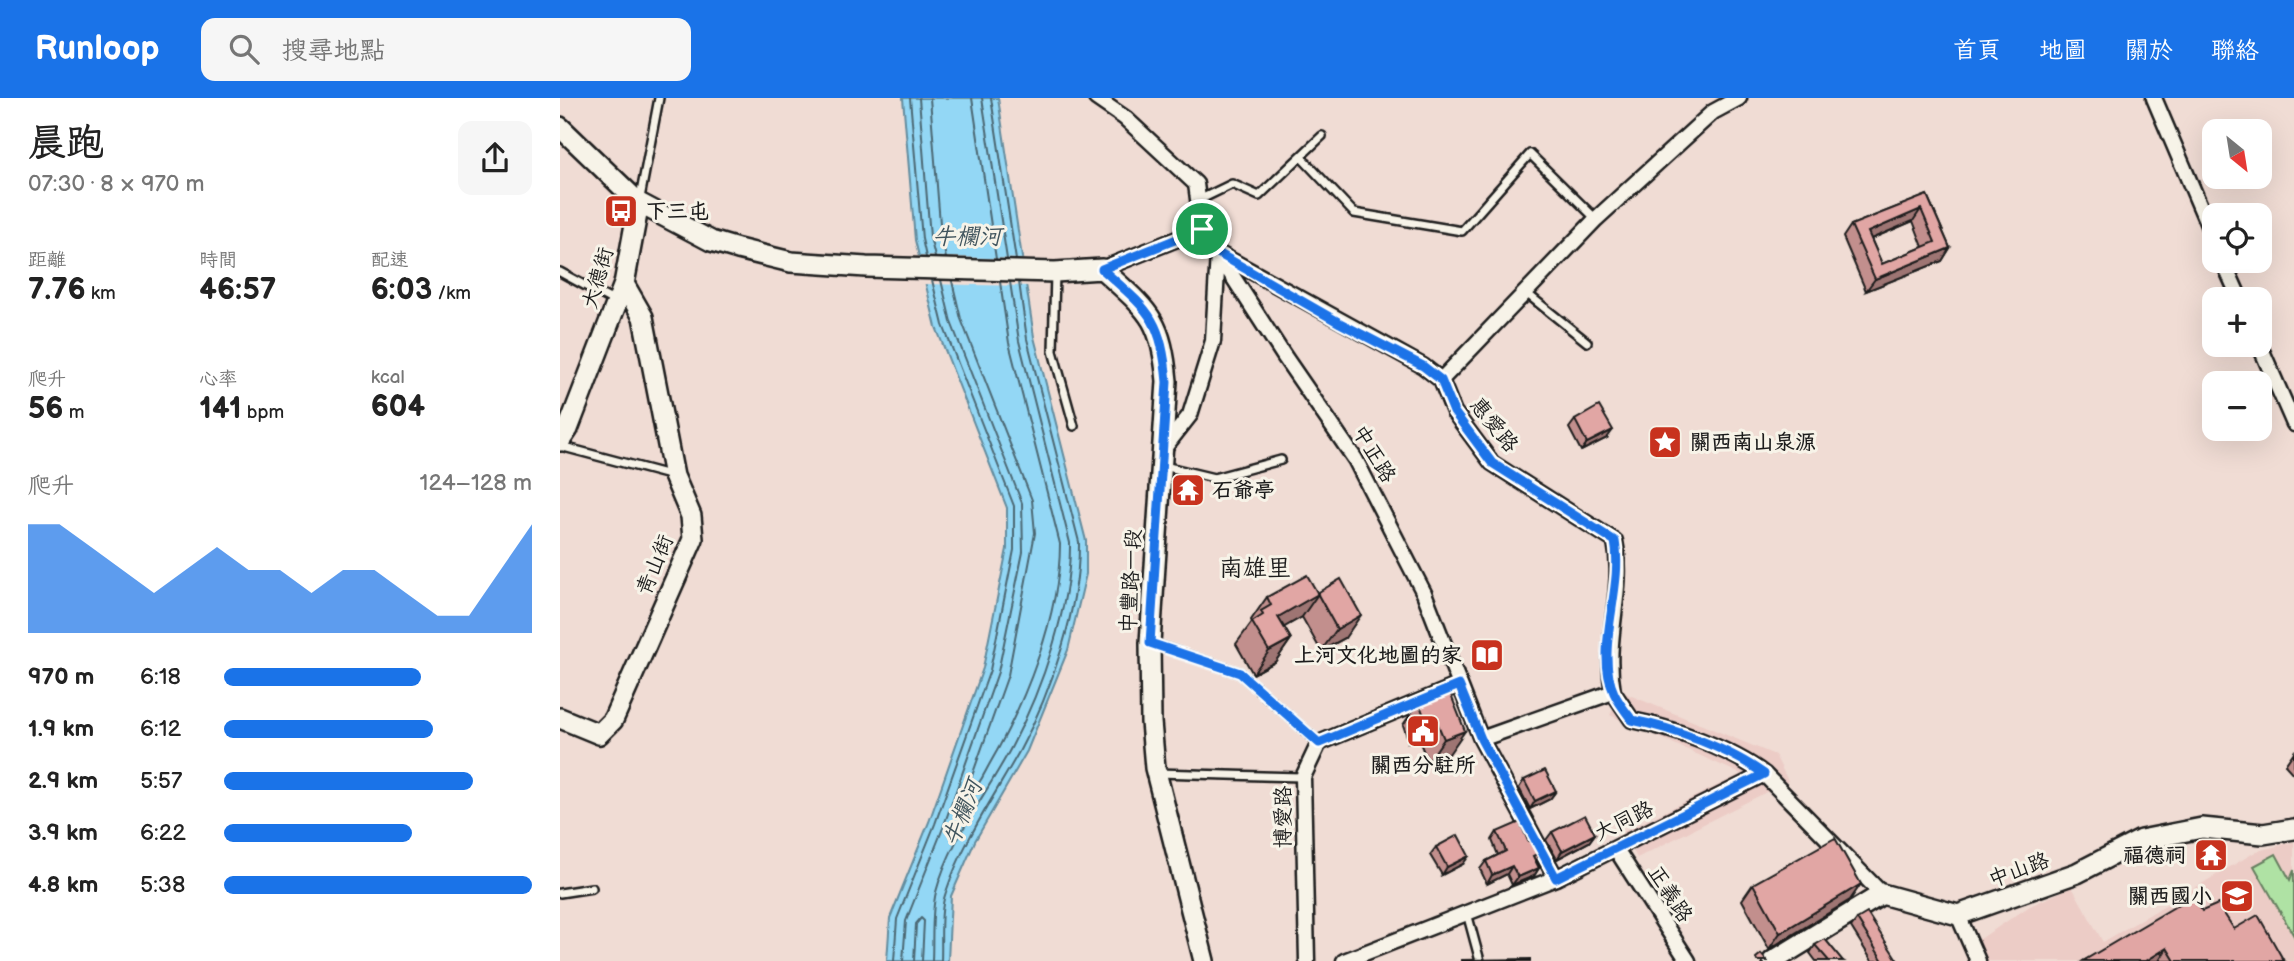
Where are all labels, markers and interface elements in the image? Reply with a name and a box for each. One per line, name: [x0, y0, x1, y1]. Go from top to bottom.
search box: [201, 18, 691, 81]
text: Runloop: [35, 29, 159, 69]
icon: search: [225, 30, 263, 68]
text: 搜尋地點: [281, 36, 385, 67]
text: 首頁: [1953, 36, 2001, 65]
text: 地圖: [2039, 36, 2087, 65]
text: 關於: [2125, 36, 2173, 65]
text: 聯絡: [2211, 36, 2259, 65]
north arrow: [2202, 119, 2272, 189]
map controls: [2202, 119, 2272, 441]
text: 晨跑: [28, 121, 104, 166]
button: share: [458, 121, 532, 195]
text: 07:30 · 8 × 970 m: [28, 170, 205, 198]
bus stop icon: 下三屯: [602, 192, 640, 230]
place label: 下三屯: [646, 199, 709, 224]
pin: [1172, 199, 1232, 259]
button: locate: [2202, 203, 2272, 273]
icon: arrive: [1183, 210, 1221, 248]
water label: 牛欄河: [933, 223, 1006, 251]
street label: 大德街: [577, 244, 619, 312]
text: 距離: [28, 249, 66, 272]
text: 時間: [199, 249, 237, 272]
text: 配速: [371, 249, 409, 272]
text: 7.76: [28, 272, 86, 308]
text: 46:57: [199, 272, 276, 308]
text: 6:03: [371, 272, 432, 308]
text: km: [86, 282, 116, 305]
text: /km: [432, 282, 471, 305]
button: +: [2202, 287, 2272, 357]
text: kcal: [371, 366, 405, 389]
text: 爬升: [28, 368, 66, 391]
text: 心率: [199, 368, 237, 391]
button: −: [2202, 371, 2272, 441]
text: 604: [371, 389, 425, 425]
text: 56: [28, 391, 64, 427]
text: 141: [199, 391, 242, 427]
street label: 惠愛路: [1464, 393, 1524, 457]
text: m: [64, 401, 84, 424]
text: bpm: [242, 401, 284, 424]
street label: 中正路: [1347, 421, 1401, 487]
place icon: 關西南山泉源: [1646, 423, 1684, 461]
place label: 關西南山泉源: [1690, 430, 1816, 455]
text: 124–128 m: [420, 469, 532, 497]
temple icon: 石爺亭: [1169, 471, 1207, 509]
text: 爬升: [28, 472, 74, 500]
place label: 石爺亭: [1212, 478, 1275, 503]
street label: 中豐路一段: [1116, 528, 1146, 634]
street label: 青山街: [631, 531, 679, 599]
district label: 南雄里: [1219, 554, 1291, 583]
library icon: 上河文化地圖的家: [1468, 636, 1506, 674]
place label: 上河文化地圖的家: [1294, 643, 1462, 668]
text: 970 m: [28, 663, 94, 691]
text: 6:18: [140, 663, 181, 691]
public building icon: 關西分駐所: [1404, 712, 1442, 750]
text: 1.9 km: [28, 715, 94, 743]
text: 6:12: [140, 715, 181, 743]
place label: 關西分駐所: [1371, 753, 1476, 778]
text: 2.9 km: [28, 767, 98, 795]
text: 5:57: [140, 767, 182, 795]
water label: 牛欄河: [937, 772, 990, 850]
street label: 博愛路: [1271, 786, 1296, 849]
street label: 大同路: [1590, 796, 1658, 846]
text: 3.9 km: [28, 819, 98, 847]
text: 6:22: [140, 819, 186, 847]
temple icon: 福德祠: [2192, 836, 2230, 874]
place label: 福德祠: [2123, 843, 2186, 868]
street label: 中山路: [1985, 847, 2053, 893]
street label: 正義路: [1642, 861, 1698, 927]
text: 4.8 km: [28, 871, 98, 899]
text: 5:38: [140, 871, 185, 899]
school or university icon: 關西國小: [2218, 877, 2256, 915]
place label: 關西國小: [2128, 884, 2212, 909]

